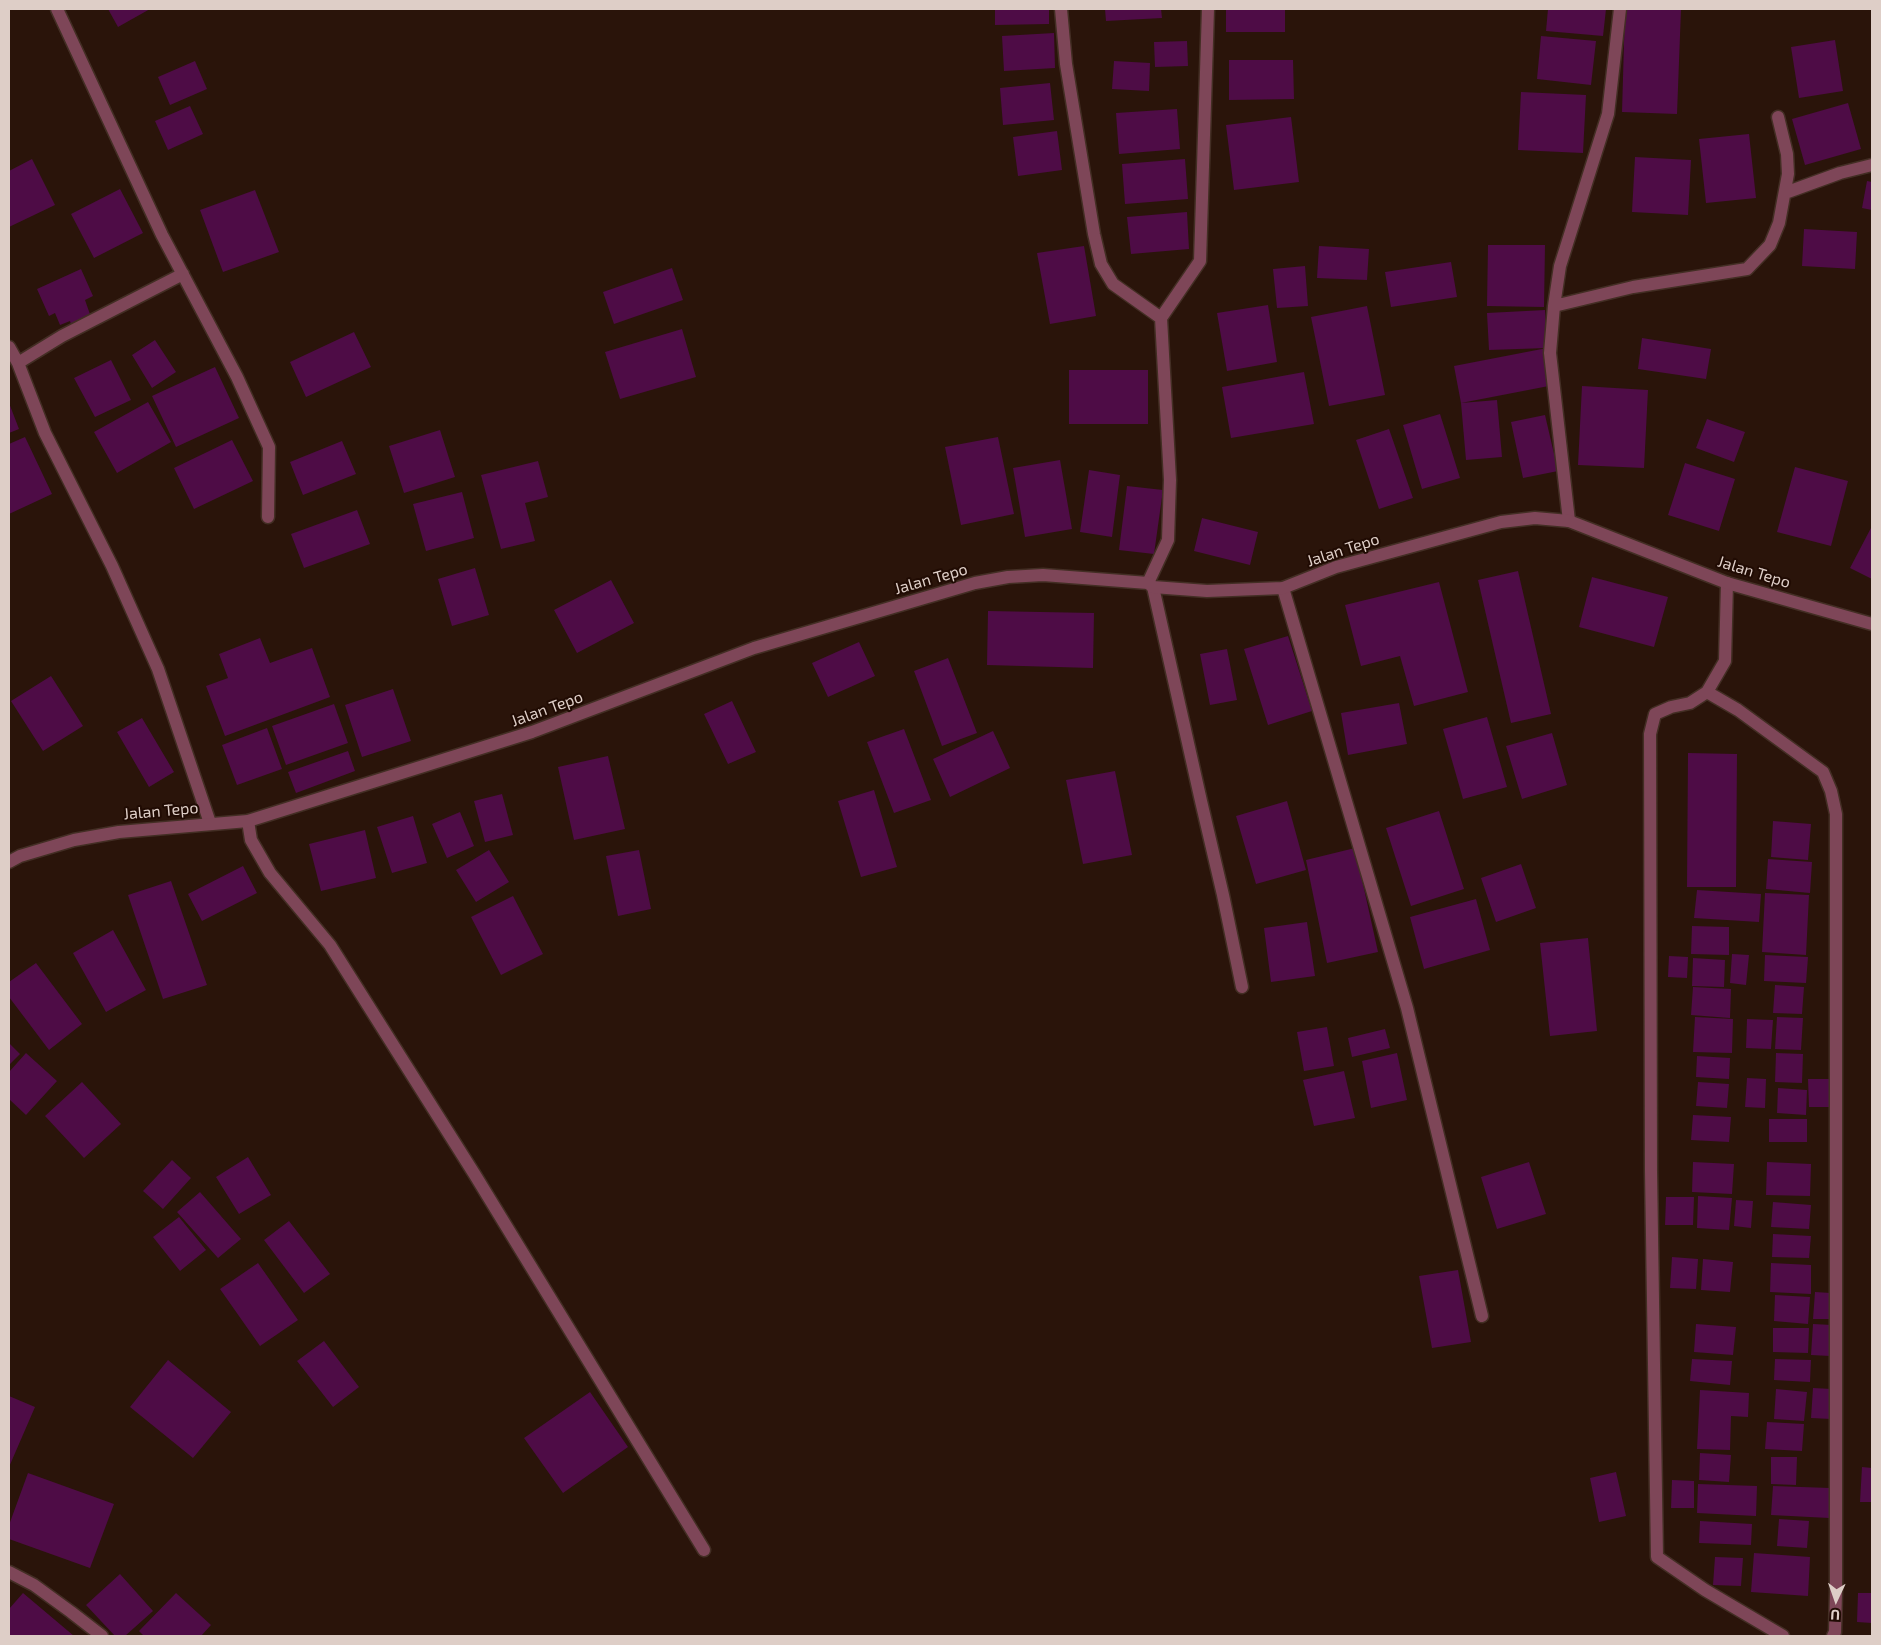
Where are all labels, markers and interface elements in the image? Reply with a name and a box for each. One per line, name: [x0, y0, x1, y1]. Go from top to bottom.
street label: Jalan Tepo: [1304, 529, 1382, 571]
street label: Jalan Tepo: [1715, 552, 1793, 592]
street label: Jalan Tepo: [892, 559, 970, 599]
street label: Jalan Tepo: [508, 687, 586, 731]
street label: Jalan Tepo: [123, 798, 199, 824]
north arrow: [1811, 1575, 1861, 1625]
text: U: [1830, 1607, 1840, 1624]

